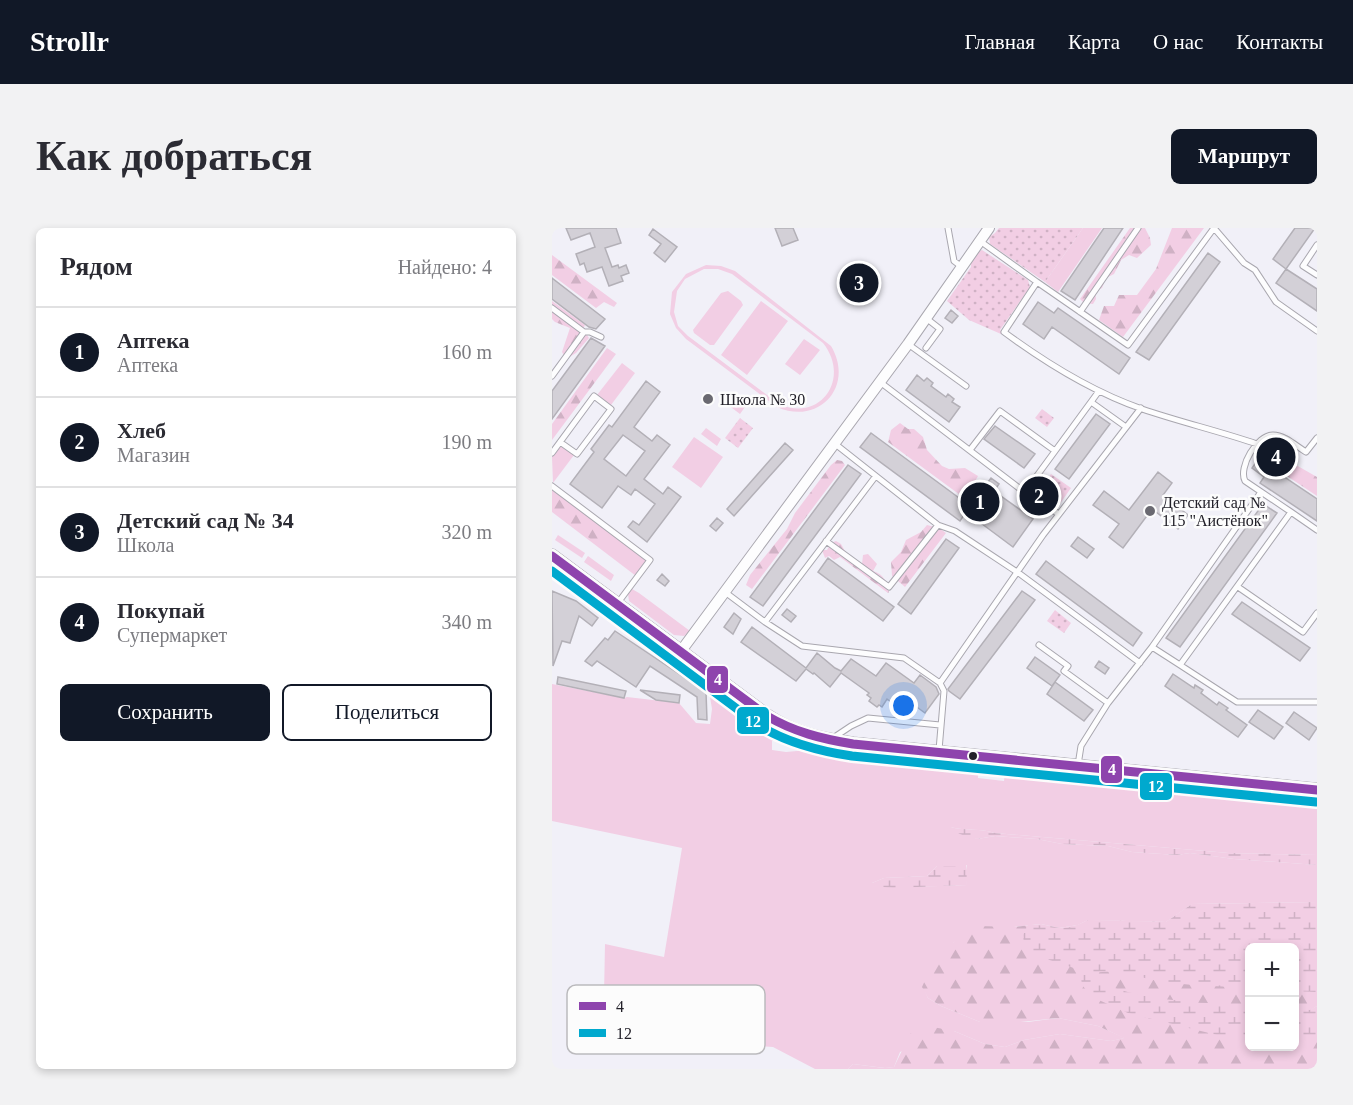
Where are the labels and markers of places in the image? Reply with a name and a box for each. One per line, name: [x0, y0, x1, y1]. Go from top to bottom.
pin: 3: [840, 260, 878, 306]
place label: Школа № 30: [720, 391, 805, 408]
marker: Школа № 30: [701, 392, 715, 406]
pin: 4: [1256, 434, 1296, 480]
pin: 2: [1020, 474, 1058, 518]
pin: 1: [960, 480, 1000, 524]
place label: Детский сад № 115 "Аистёнок": [1162, 494, 1268, 529]
marker: Детский сад № 115 "Аистёнок": [1143, 504, 1157, 518]
unlabelled marker: [967, 750, 979, 762]

